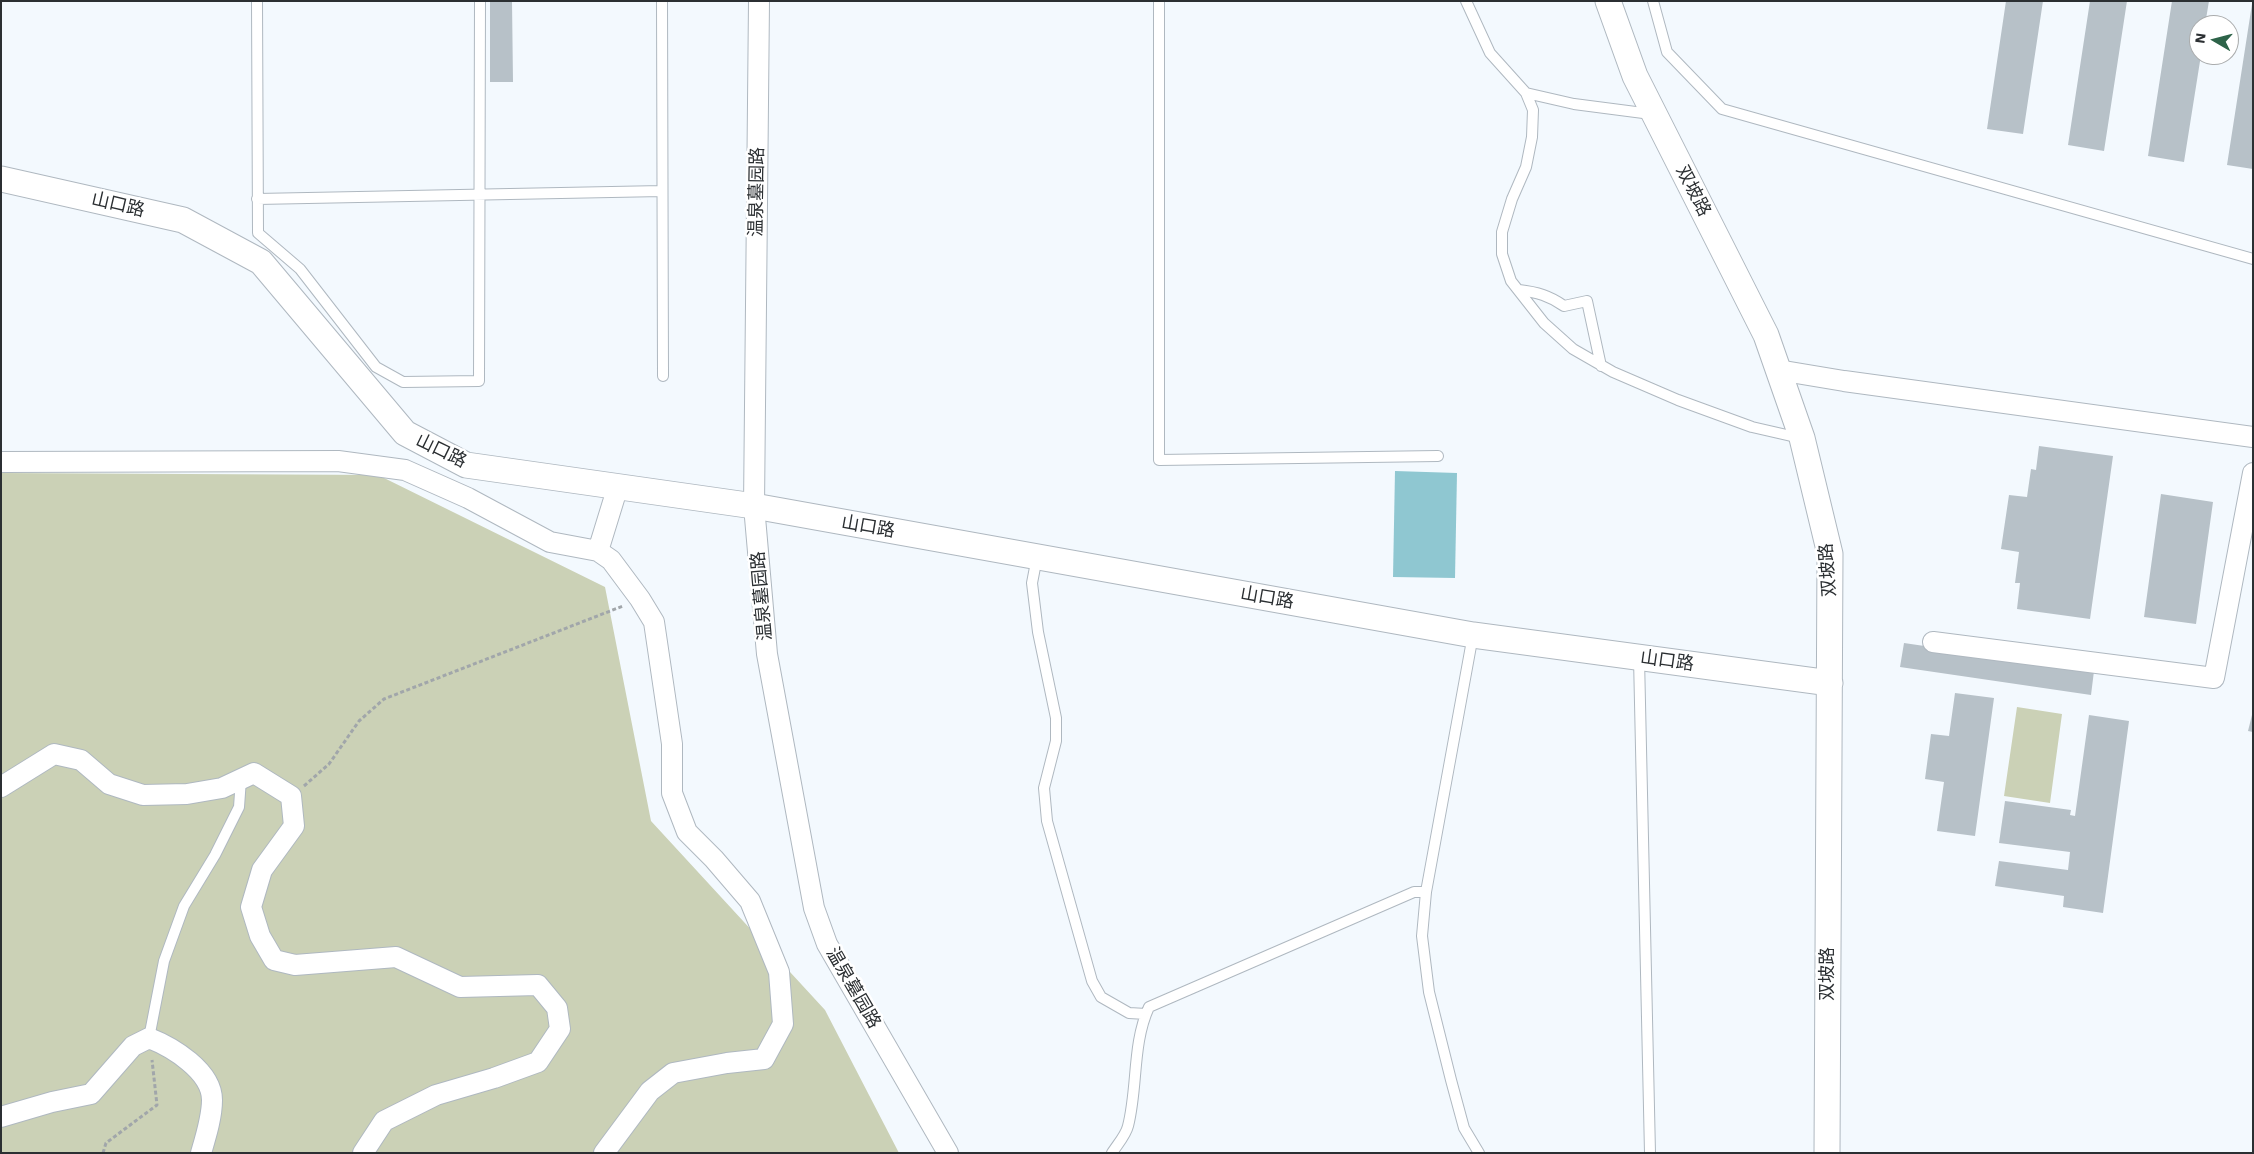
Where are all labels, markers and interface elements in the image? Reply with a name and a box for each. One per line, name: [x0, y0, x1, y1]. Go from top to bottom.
north arrow: [2189, 15, 2239, 65]
text: N: [2191, 32, 2209, 44]
street label: 温泉墓园路: [745, 147, 769, 237]
street label: 双坡路: [1671, 162, 1715, 220]
street label: 山口路: [89, 188, 147, 222]
street label: 山口路: [412, 429, 470, 473]
street label: 山口路: [840, 512, 896, 542]
street label: 双坡路: [1815, 542, 1841, 598]
street label: 温泉墓园路: [747, 550, 777, 642]
street label: 山口路: [1239, 583, 1295, 613]
street label: 山口路: [1639, 647, 1695, 675]
street label: 温泉墓园路: [821, 944, 885, 1032]
street label: 双坡路: [1817, 947, 1839, 1001]

